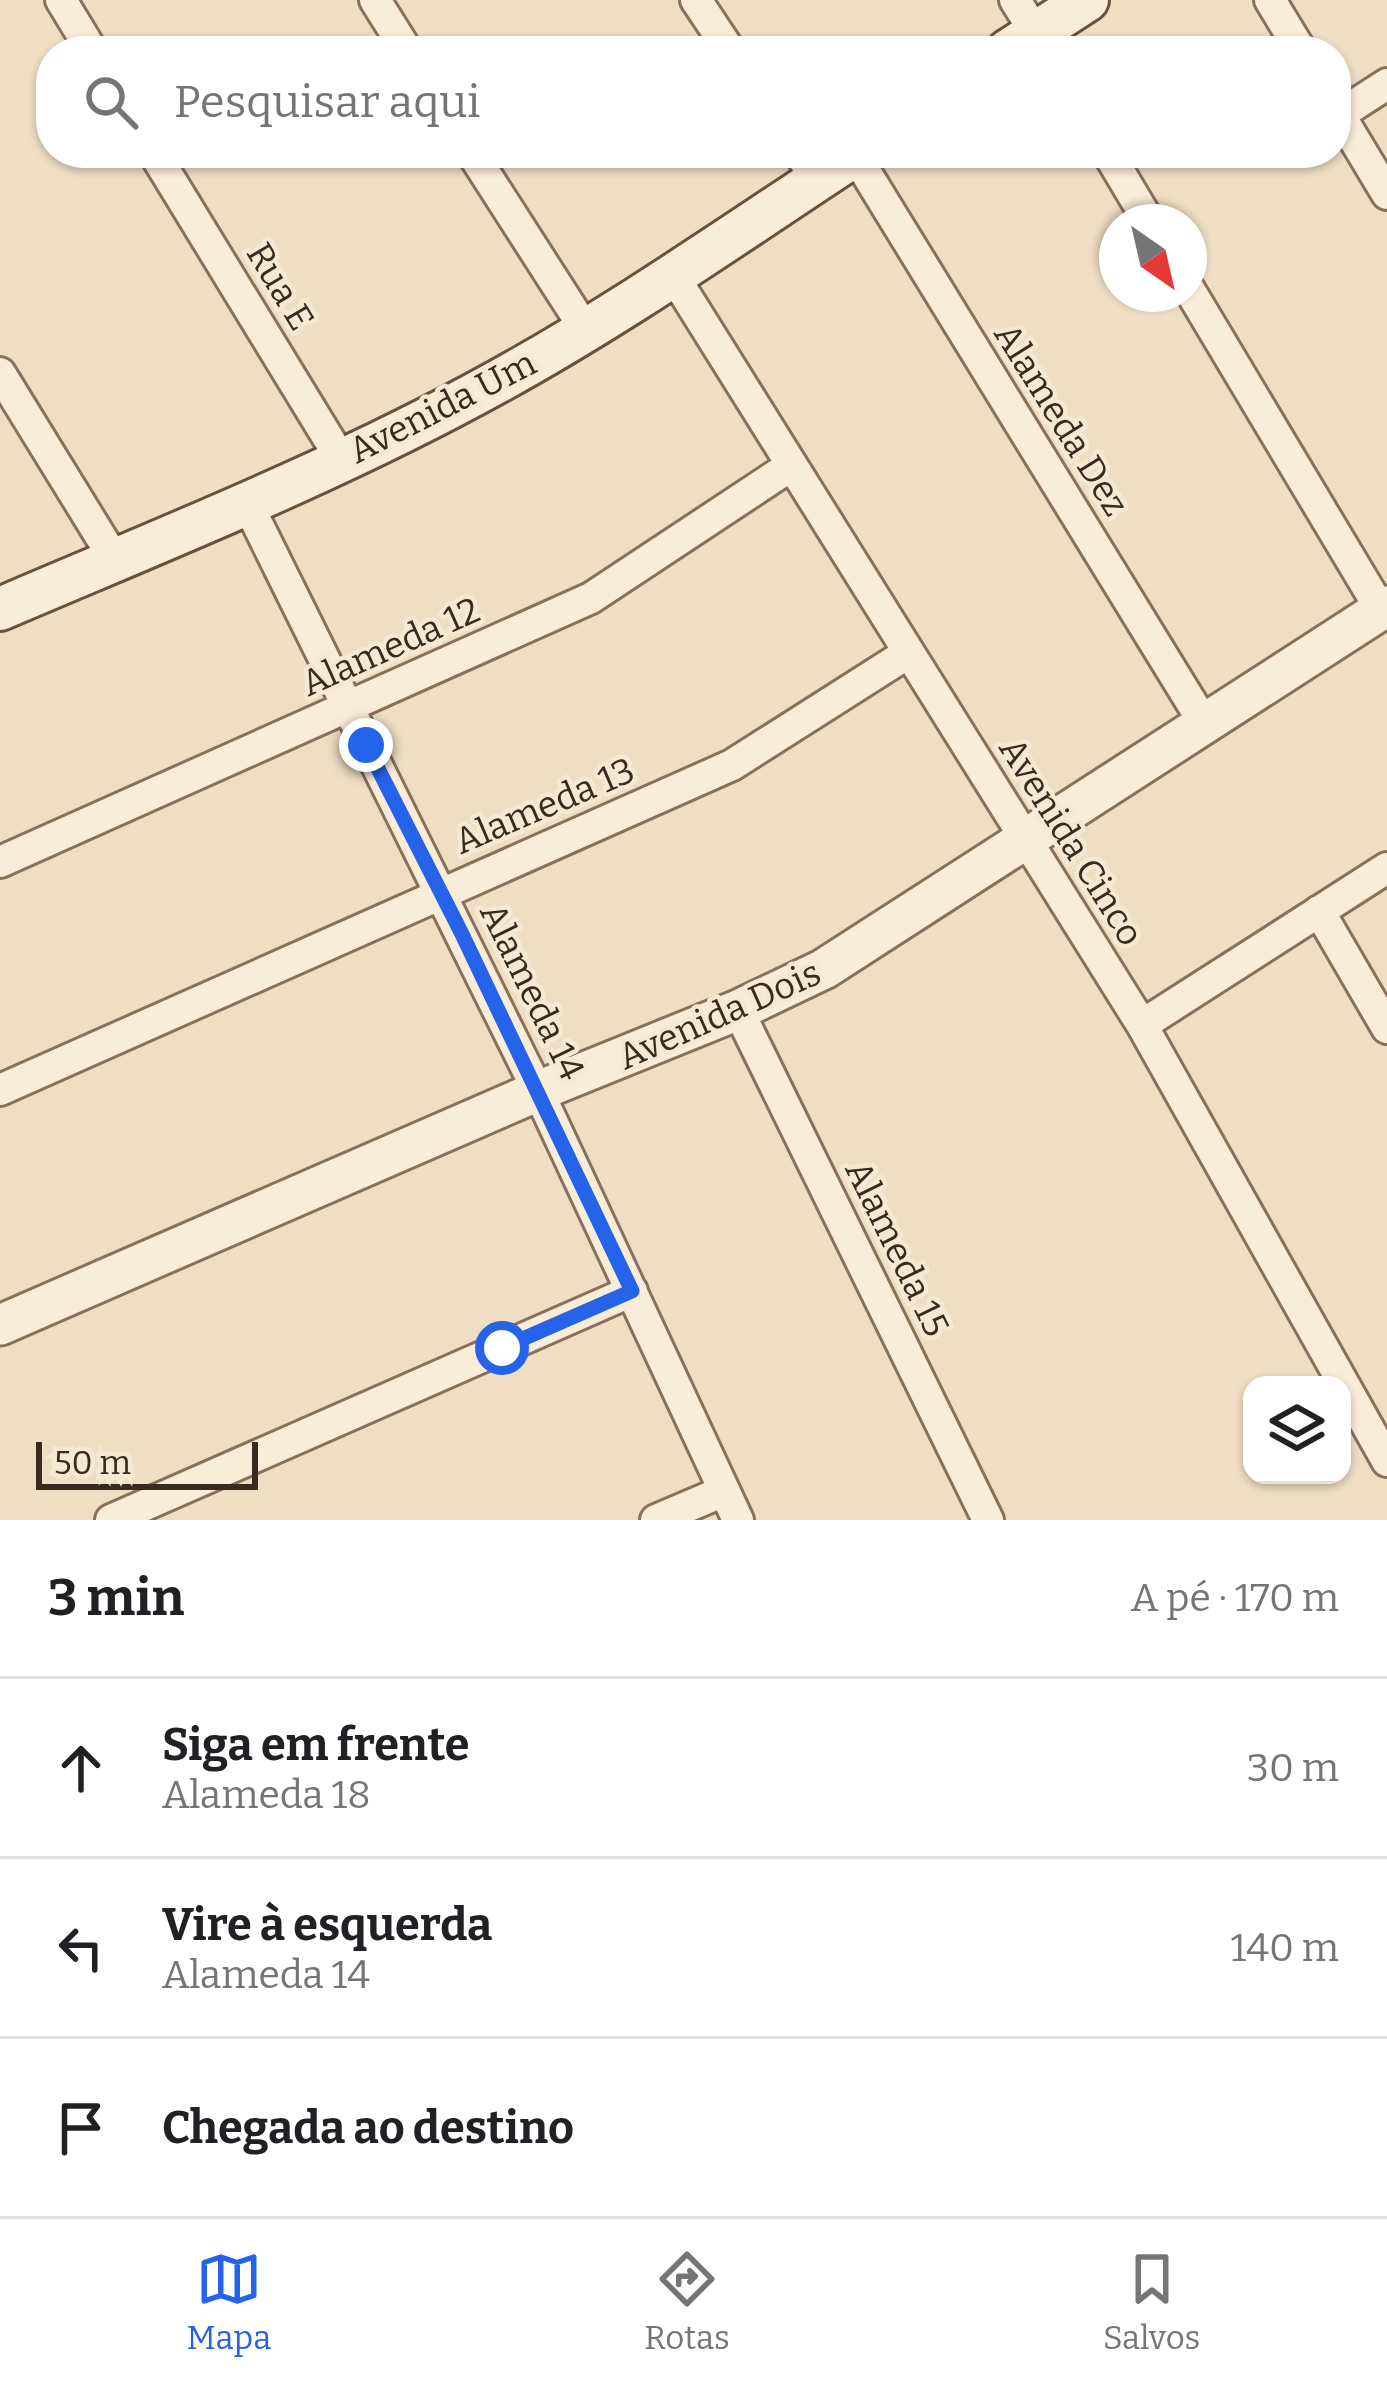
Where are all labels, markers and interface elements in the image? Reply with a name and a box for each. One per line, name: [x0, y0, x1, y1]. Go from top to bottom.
search box: [36, 36, 1351, 168]
icon: search: [78, 69, 144, 135]
text: Pesquisar aqui: [174, 75, 480, 129]
north arrow: [1099, 204, 1207, 312]
street label: Rua E: [237, 235, 323, 338]
street label: Alameda Dez: [984, 315, 1138, 524]
street label: Avenida Um: [341, 341, 543, 473]
street label: Alameda 12: [294, 588, 486, 706]
route end: [339, 718, 393, 772]
street label: Avenida Cinco: [990, 729, 1153, 954]
street label: Alameda 13: [448, 748, 641, 864]
street label: Alameda 14: [470, 895, 594, 1087]
street label: Avenida Dois: [611, 951, 828, 1079]
street label: Alameda 15: [836, 1153, 959, 1344]
route start: [475, 1321, 529, 1375]
map controls: [1243, 1376, 1351, 1484]
button: layers: [1243, 1376, 1351, 1484]
scale bar: [36, 1436, 258, 1489]
text: 50 m: [54, 1443, 131, 1483]
text: 3 min: [48, 1567, 184, 1629]
text: A pé · 170 m: [1131, 1575, 1339, 1621]
text: Siga em frente: [162, 1718, 470, 1772]
icon: ahead: [48, 1735, 114, 1801]
text: 30 m: [1247, 1745, 1339, 1791]
text: Alameda 18: [162, 1772, 371, 1818]
text: Vire à esquerda: [162, 1898, 492, 1952]
icon: left: [48, 1915, 114, 1981]
text: 140 m: [1230, 1925, 1339, 1971]
text: Alameda 14: [162, 1952, 370, 1998]
icon: arrive: [48, 2095, 114, 2161]
text: Chegada ao destino: [162, 2101, 574, 2155]
tab: Mapa: [187, 2246, 271, 2358]
tab: Rotas: [644, 2246, 730, 2358]
tab: Salvos: [1103, 2246, 1200, 2358]

